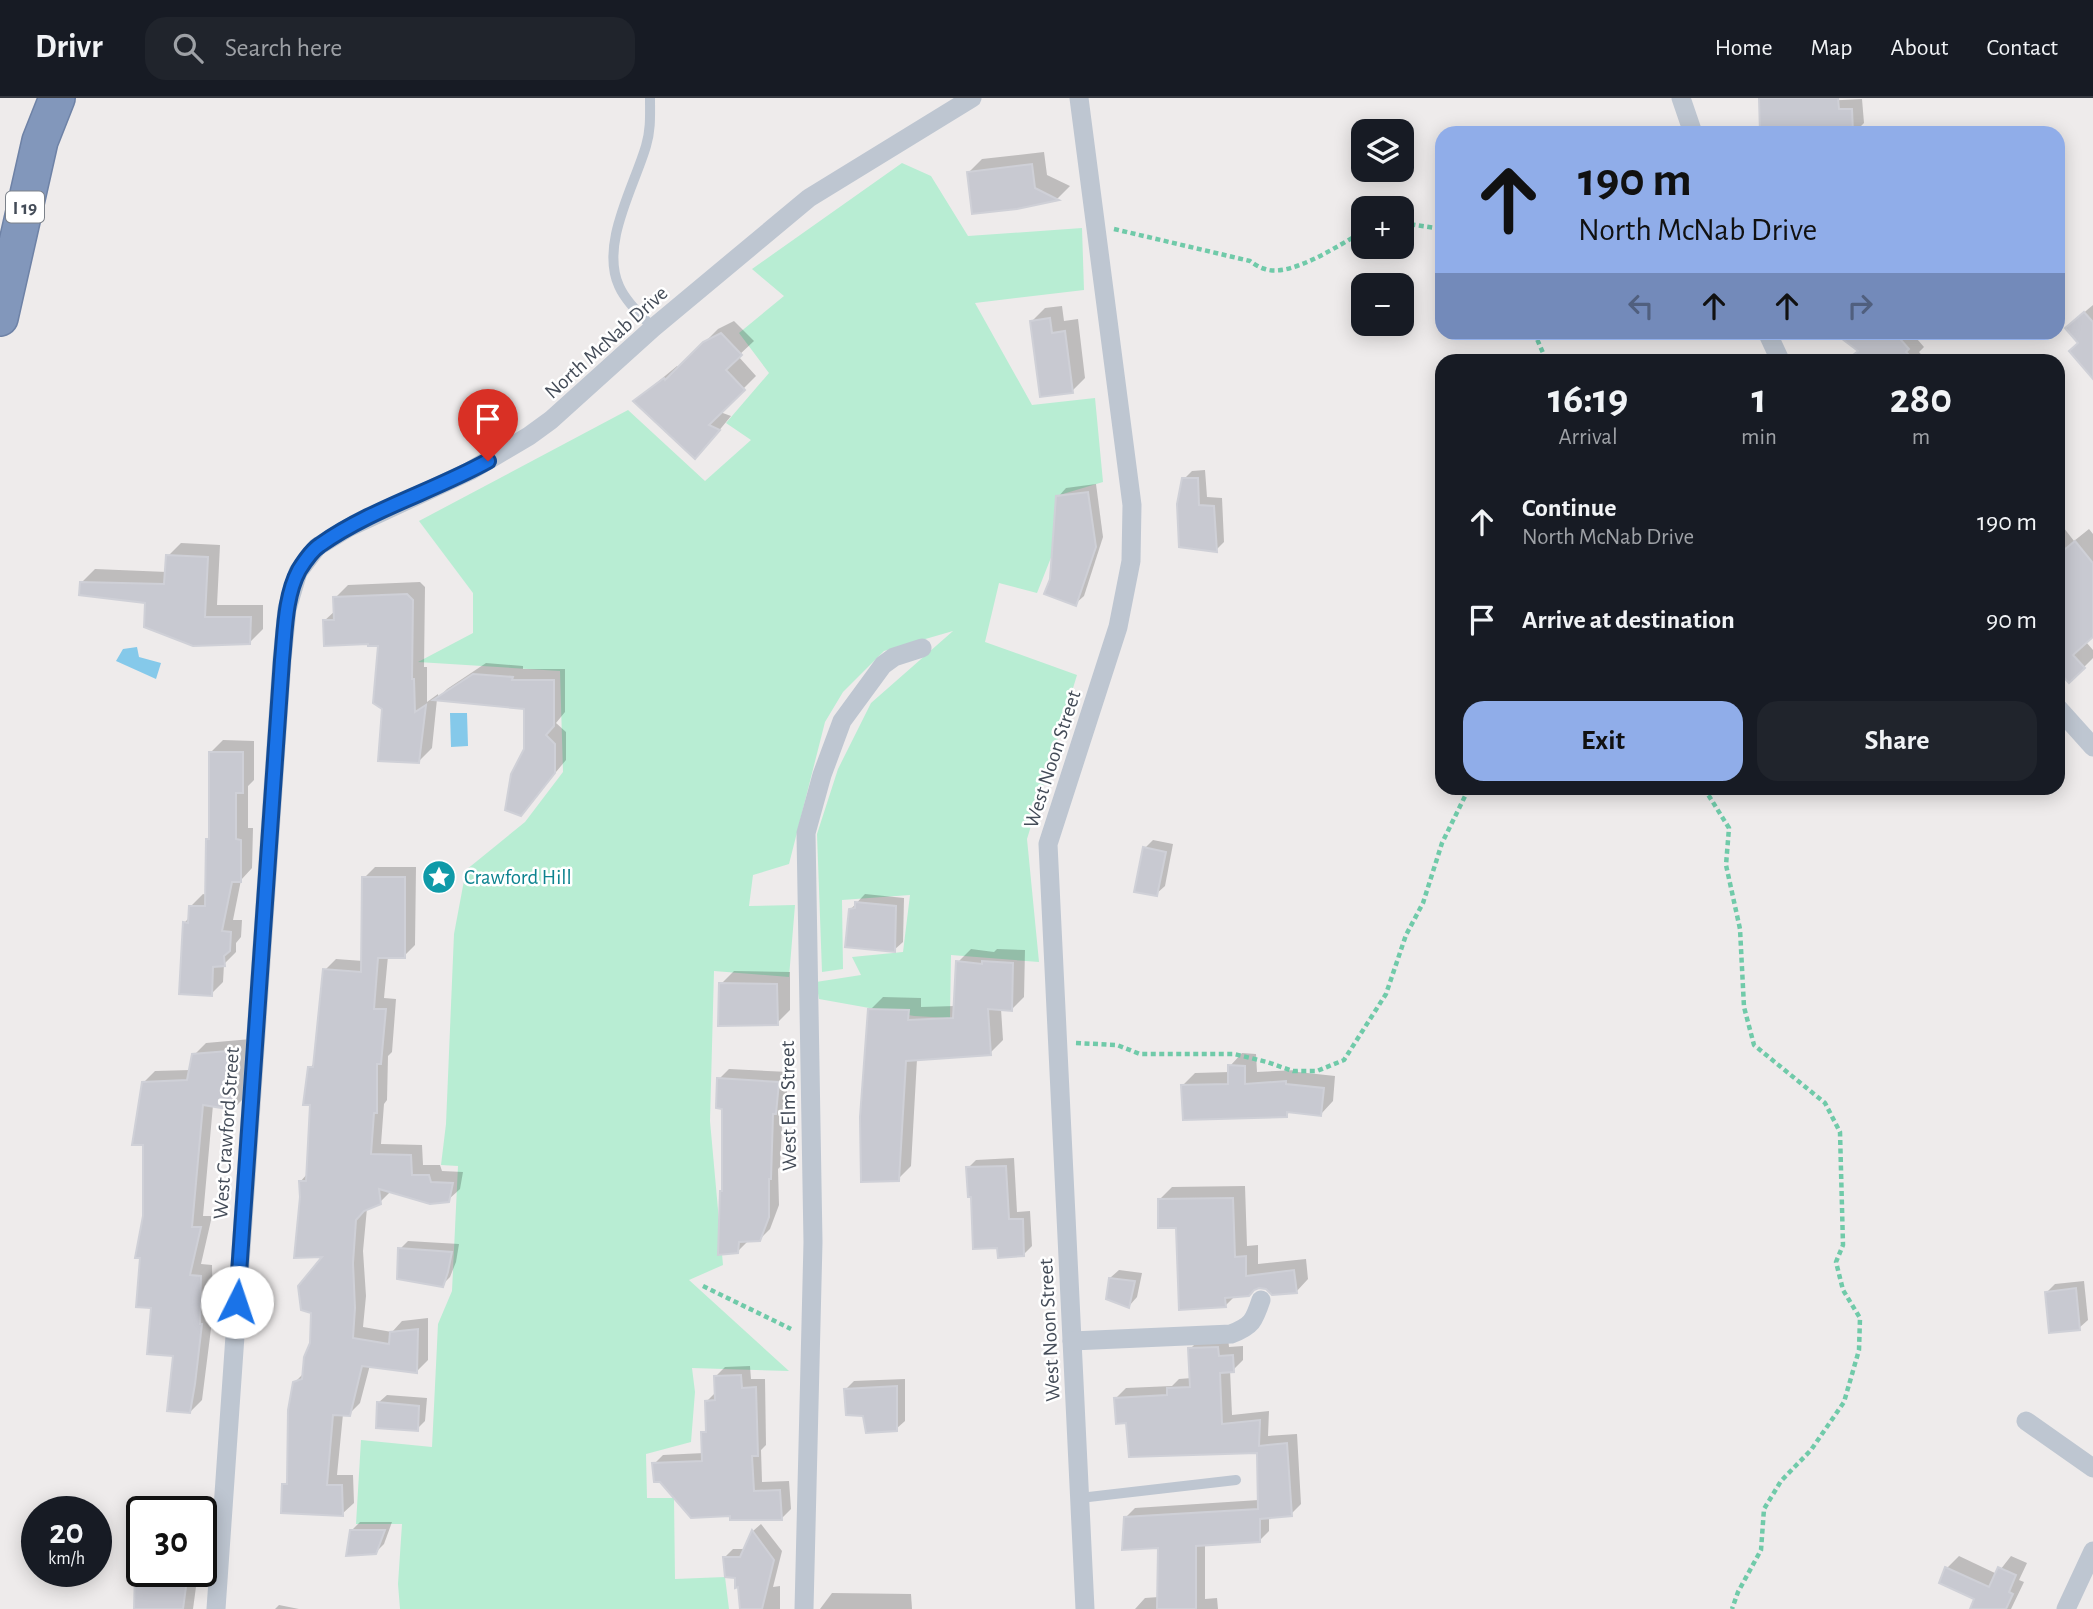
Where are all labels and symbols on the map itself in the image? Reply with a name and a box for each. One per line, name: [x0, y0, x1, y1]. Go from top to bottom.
road number: I 19: [6, 192, 44, 222]
street label: North McNab Drive: [541, 282, 672, 403]
pin: [458, 389, 518, 461]
street label: West Noon Street: [1020, 687, 1085, 831]
place icon: Crawford Hill: [420, 858, 458, 896]
place label: Crawford Hill: [464, 867, 572, 888]
street label: West Elm Street: [777, 1040, 800, 1171]
street label: West Crawford Street: [210, 1046, 243, 1220]
street label: West Noon Street: [1035, 1257, 1064, 1402]
position arrow: [200, 1265, 274, 1339]
speed limit sign: 30: [126, 1496, 217, 1587]

